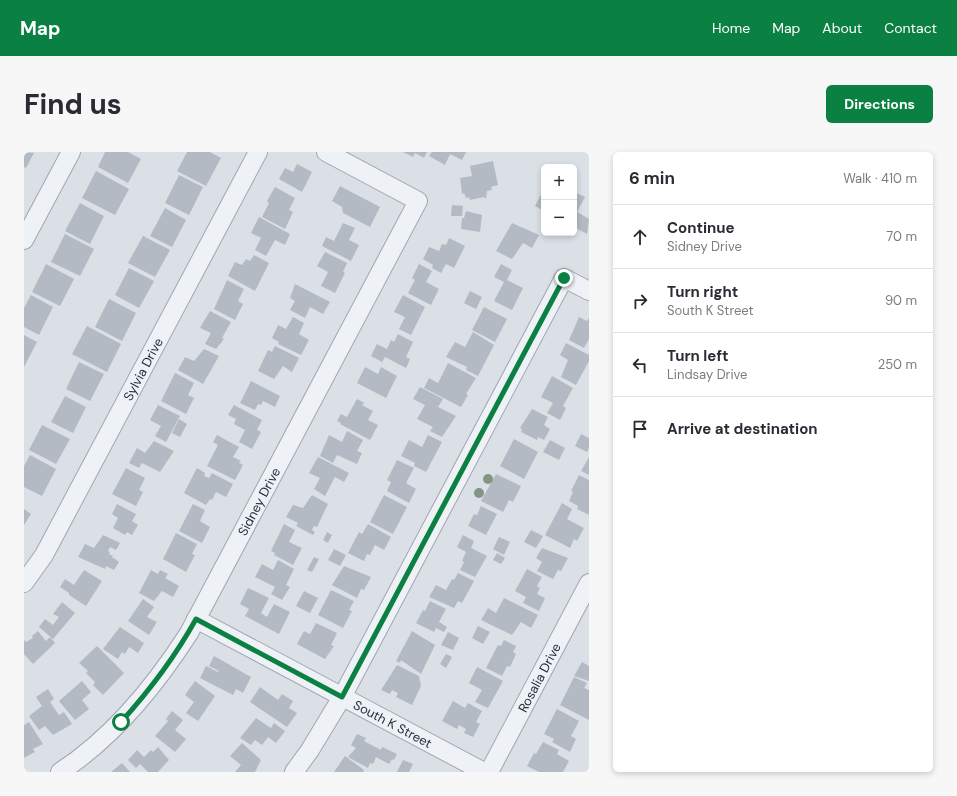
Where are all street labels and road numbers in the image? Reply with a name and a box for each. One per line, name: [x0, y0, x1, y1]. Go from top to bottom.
street label: Sylvia Drive: [120, 335, 167, 404]
street label: Sidney Drive: [234, 465, 284, 539]
street label: Rosalia Drive: [514, 640, 565, 715]
street label: South K Street: [350, 696, 435, 752]

